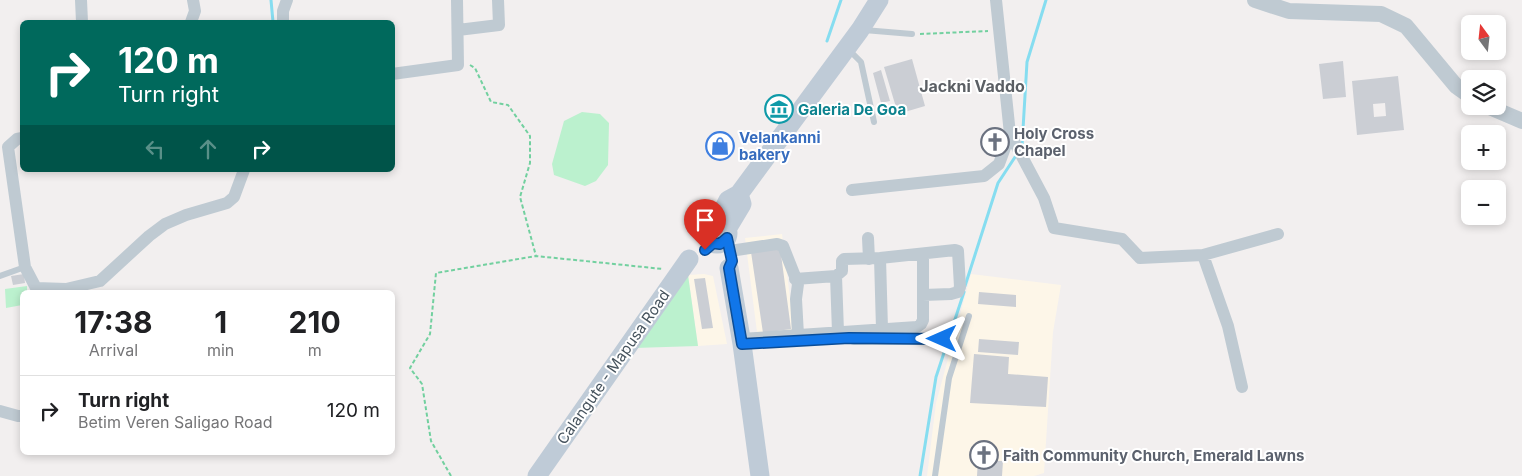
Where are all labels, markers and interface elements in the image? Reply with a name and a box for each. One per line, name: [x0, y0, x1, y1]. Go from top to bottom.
north arrow: [1461, 15, 1506, 60]
map controls: [1461, 15, 1506, 225]
text: 120 m: [118, 39, 219, 81]
icon: right: [35, 40, 100, 105]
button: layers: [1461, 70, 1506, 115]
district label: Jackni Vaddo: [919, 76, 1025, 96]
text: Turn right: [118, 81, 219, 107]
museum icon: Galeria De Goa: [764, 94, 794, 124]
place label: Galeria De Goa: [798, 100, 906, 119]
place label: Holy Cross Chapel: [1014, 124, 1094, 160]
button: +: [1461, 125, 1506, 170]
church icon: Holy Cross Chapel: [980, 127, 1010, 157]
place label: Velankanni bakery: [739, 128, 820, 164]
shop icon: Velankanni bakery: [705, 131, 735, 161]
icon: left: [141, 135, 169, 163]
icon: ahead: [194, 135, 222, 163]
icon: right: [247, 135, 275, 163]
button: −: [1461, 180, 1506, 225]
pin: [684, 199, 726, 250]
icon: arrive: [691, 206, 719, 234]
street label: Calangute - Mapusa Road: [552, 286, 674, 448]
text: 17:38: [74, 304, 153, 340]
text: 1: [214, 304, 227, 340]
text: 210: [289, 304, 341, 340]
position arrow: [915, 312, 967, 364]
text: Arrival: [89, 340, 138, 360]
text: min: [207, 340, 234, 360]
text: m: [308, 340, 322, 360]
text: Turn right: [78, 389, 169, 412]
icon: right: [35, 397, 63, 425]
text: 120 m: [327, 399, 380, 422]
text: Betim Veren Saligao Road: [78, 412, 273, 432]
church icon: Faith Community Church, Emerald Lawns: [969, 440, 999, 470]
place label: Faith Community Church, Emerald Lawns: [1003, 446, 1304, 465]

